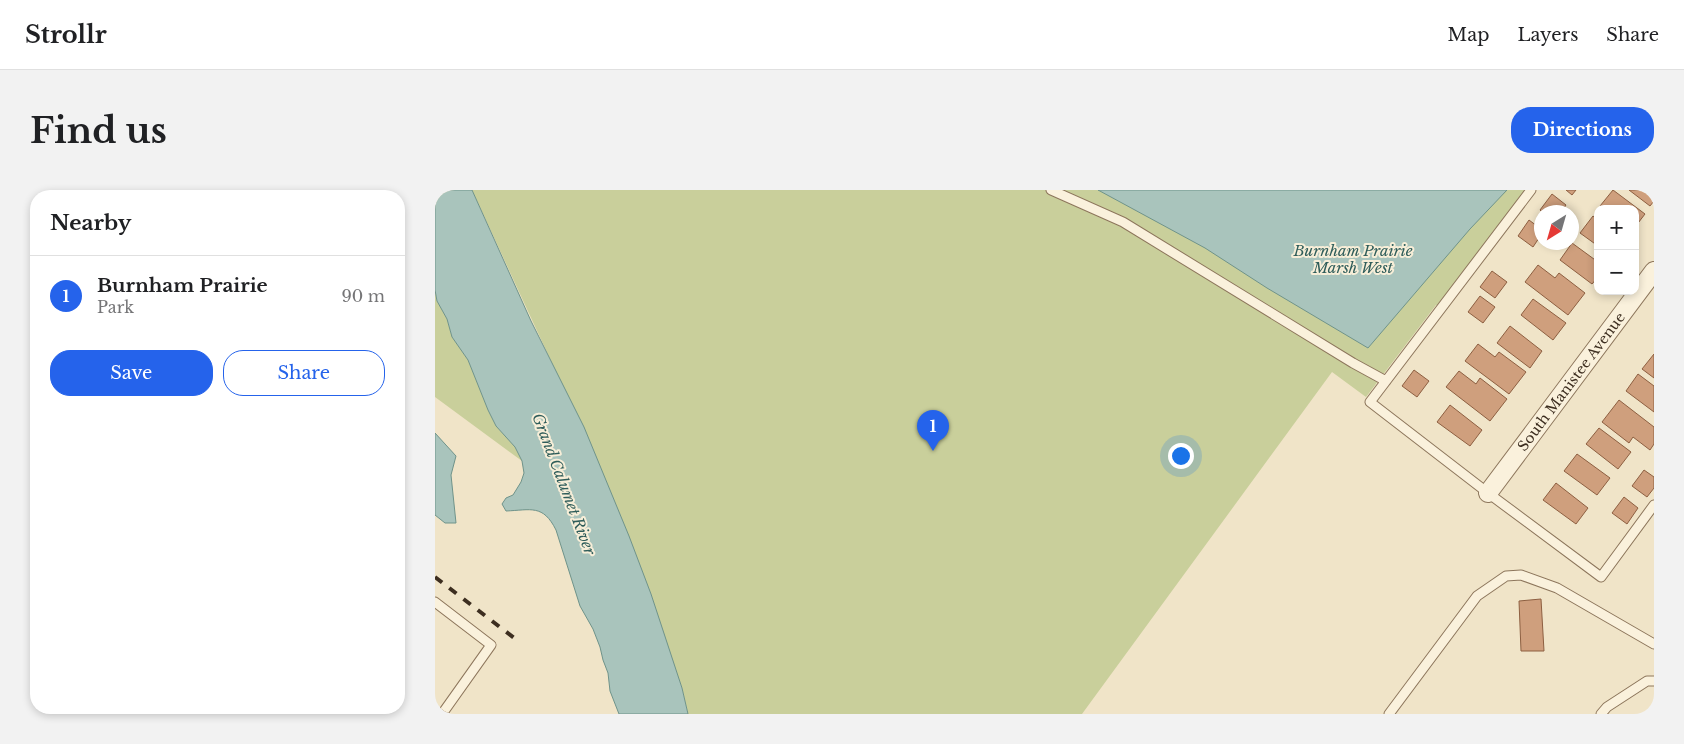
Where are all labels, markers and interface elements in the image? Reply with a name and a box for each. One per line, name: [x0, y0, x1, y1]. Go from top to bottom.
text: Strollr: [25, 20, 107, 49]
text: Map: [1448, 24, 1489, 46]
text: Layers: [1517, 24, 1578, 46]
text: Share: [1606, 24, 1659, 46]
button: Directions: [1511, 107, 1654, 153]
text: Find us: [30, 109, 167, 152]
north arrow: [1534, 205, 1579, 250]
map controls: [1594, 205, 1639, 295]
button: +: [1594, 205, 1639, 250]
text: Nearby: [50, 210, 131, 236]
water label: Burnham Prairie Marsh West: [1292, 241, 1413, 277]
button: −: [1594, 250, 1639, 295]
text: Burnham Prairie: [97, 274, 268, 297]
text: 1: [63, 286, 69, 306]
text: 90 m: [342, 286, 385, 306]
text: Park: [97, 297, 134, 317]
street label: South Manistee Avenue: [1514, 309, 1629, 455]
button: Save: [50, 350, 213, 396]
button: Share: [223, 350, 385, 396]
water label: Grand Calumet River: [528, 410, 600, 559]
pin: 1: [917, 410, 949, 451]
your location: [1168, 443, 1194, 469]

